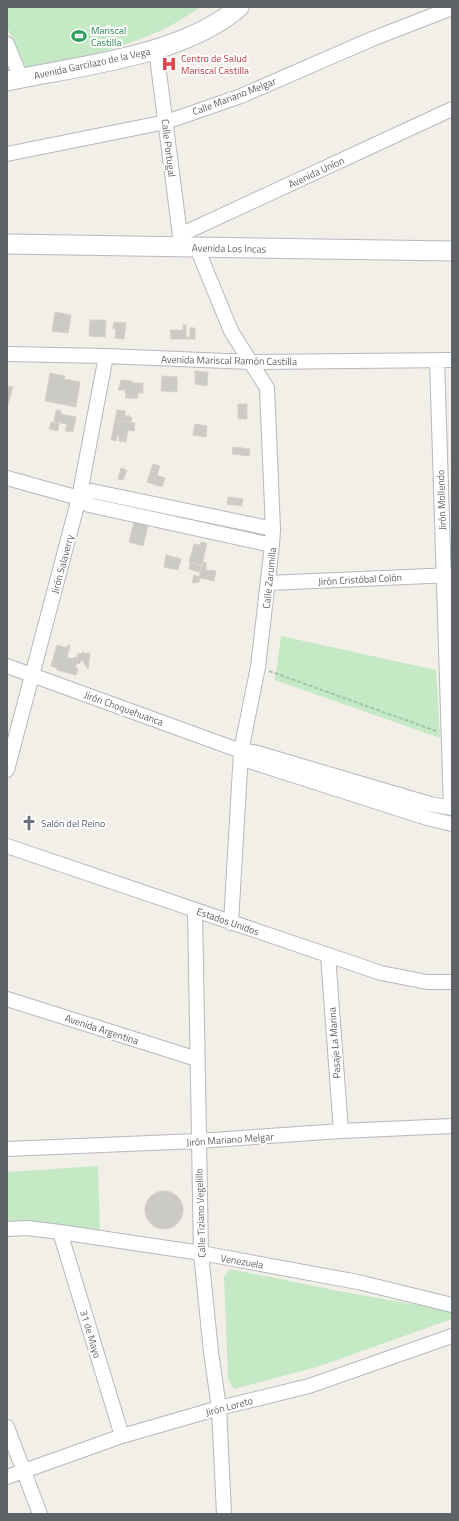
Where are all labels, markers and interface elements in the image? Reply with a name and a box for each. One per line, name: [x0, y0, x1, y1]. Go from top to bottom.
place label: Mariscal Castilla: [91, 23, 126, 50]
sports icon: Mariscal Castilla: [70, 27, 88, 45]
street label: Avenida Garcilazo de la Vega: [32, 44, 152, 83]
place label: Centro de Salud Mariscal Castilla: [181, 51, 249, 78]
hospital icon: Centro de Salud Mariscal Castilla: [160, 55, 178, 73]
street label: Calle Mariano Melgar: [190, 73, 279, 119]
street label: Calle Portugal: [158, 118, 179, 178]
street label: Avenida Uníon: [286, 153, 347, 192]
street label: Avenida Los Incas: [192, 240, 267, 257]
street label: Avenida Mariscal Ramón Castilla: [161, 352, 297, 369]
street label: Jirón Mollendo: [433, 469, 450, 530]
street label: Jirón Salaverry: [47, 533, 78, 595]
street label: Calle Zarumilla: [259, 547, 280, 609]
street label: Jirón Cristóbal Colón: [318, 570, 402, 589]
street label: Jirón Choquehuanca: [82, 687, 166, 730]
church icon: Salón del Reino: [20, 814, 38, 832]
place label: Salón del Reino: [41, 816, 105, 831]
street label: Estados Unidos: [195, 904, 261, 939]
street label: Pasaje La Marina: [325, 1007, 344, 1079]
street label: Avenida Argentina: [63, 1011, 141, 1048]
street label: Jirón Mariano Melgar: [186, 1129, 275, 1150]
street label: Calle Tiziano Vegelillo: [191, 1168, 210, 1258]
street label: Venezuela: [219, 1250, 264, 1273]
street label: 31 de Mayo: [76, 1308, 105, 1360]
street label: Jirón Loreto: [204, 1393, 254, 1420]

